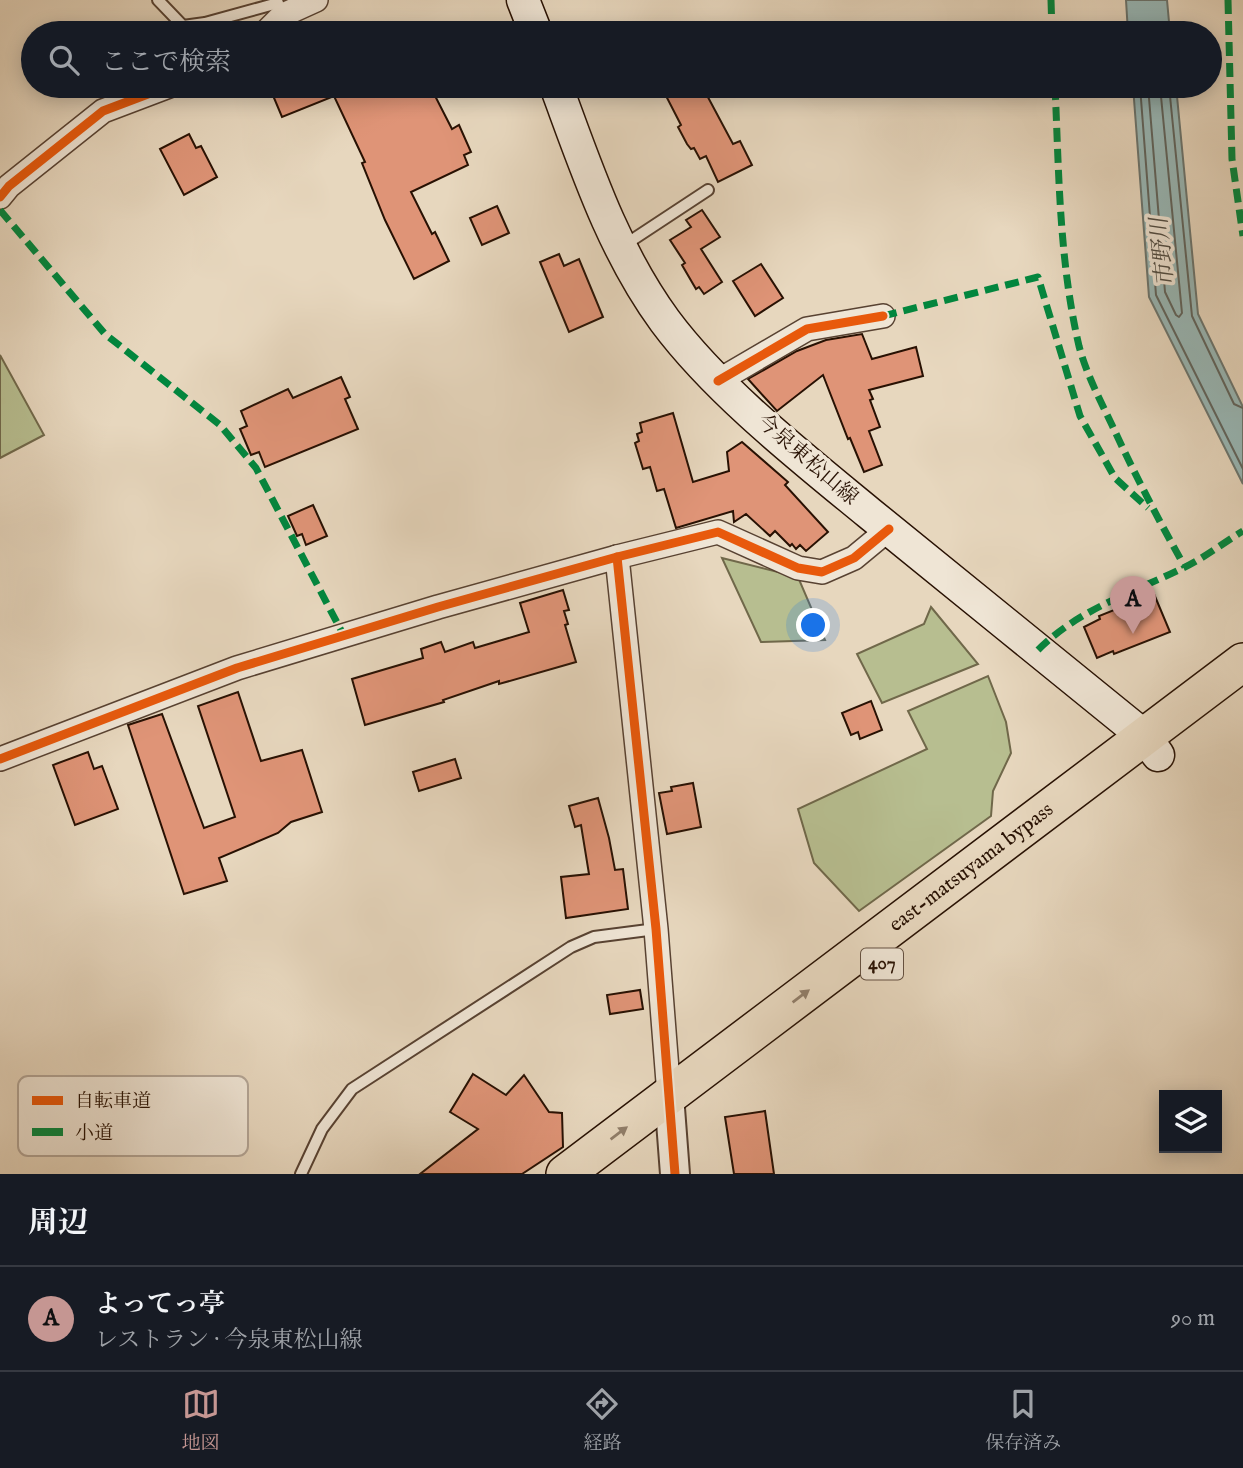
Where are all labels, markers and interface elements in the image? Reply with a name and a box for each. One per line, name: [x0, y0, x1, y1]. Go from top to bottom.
search box: [21, 21, 1222, 98]
icon: search: [45, 41, 83, 79]
text: ここで検索: [101, 46, 231, 79]
water label: 市野川: [1145, 213, 1181, 288]
street label: 今泉東松山線: [751, 408, 863, 512]
pin: A: [1110, 576, 1156, 634]
your location: [796, 608, 830, 642]
street label: east-matsuyama bypass: [883, 796, 1059, 938]
road number: 407: [861, 948, 903, 980]
one-way arrow: [792, 989, 810, 1003]
legend: [18, 1076, 248, 1156]
text: 自転車道: [75, 1090, 151, 1114]
map controls: [1159, 1090, 1222, 1153]
button: layers: [1159, 1090, 1222, 1153]
text: 小道: [75, 1122, 113, 1146]
one-way arrow: [610, 1125, 628, 1140]
text: 周辺: [28, 1205, 88, 1243]
text: よってっ亭: [95, 1288, 225, 1321]
text: A: [43, 1304, 59, 1333]
text: 90 m: [1171, 1304, 1215, 1333]
text: レストラン · 今泉東松山線: [95, 1326, 362, 1355]
tab: 地図: [182, 1385, 220, 1456]
tab: 経路: [583, 1385, 621, 1456]
tab: 保存済み: [985, 1385, 1061, 1456]

